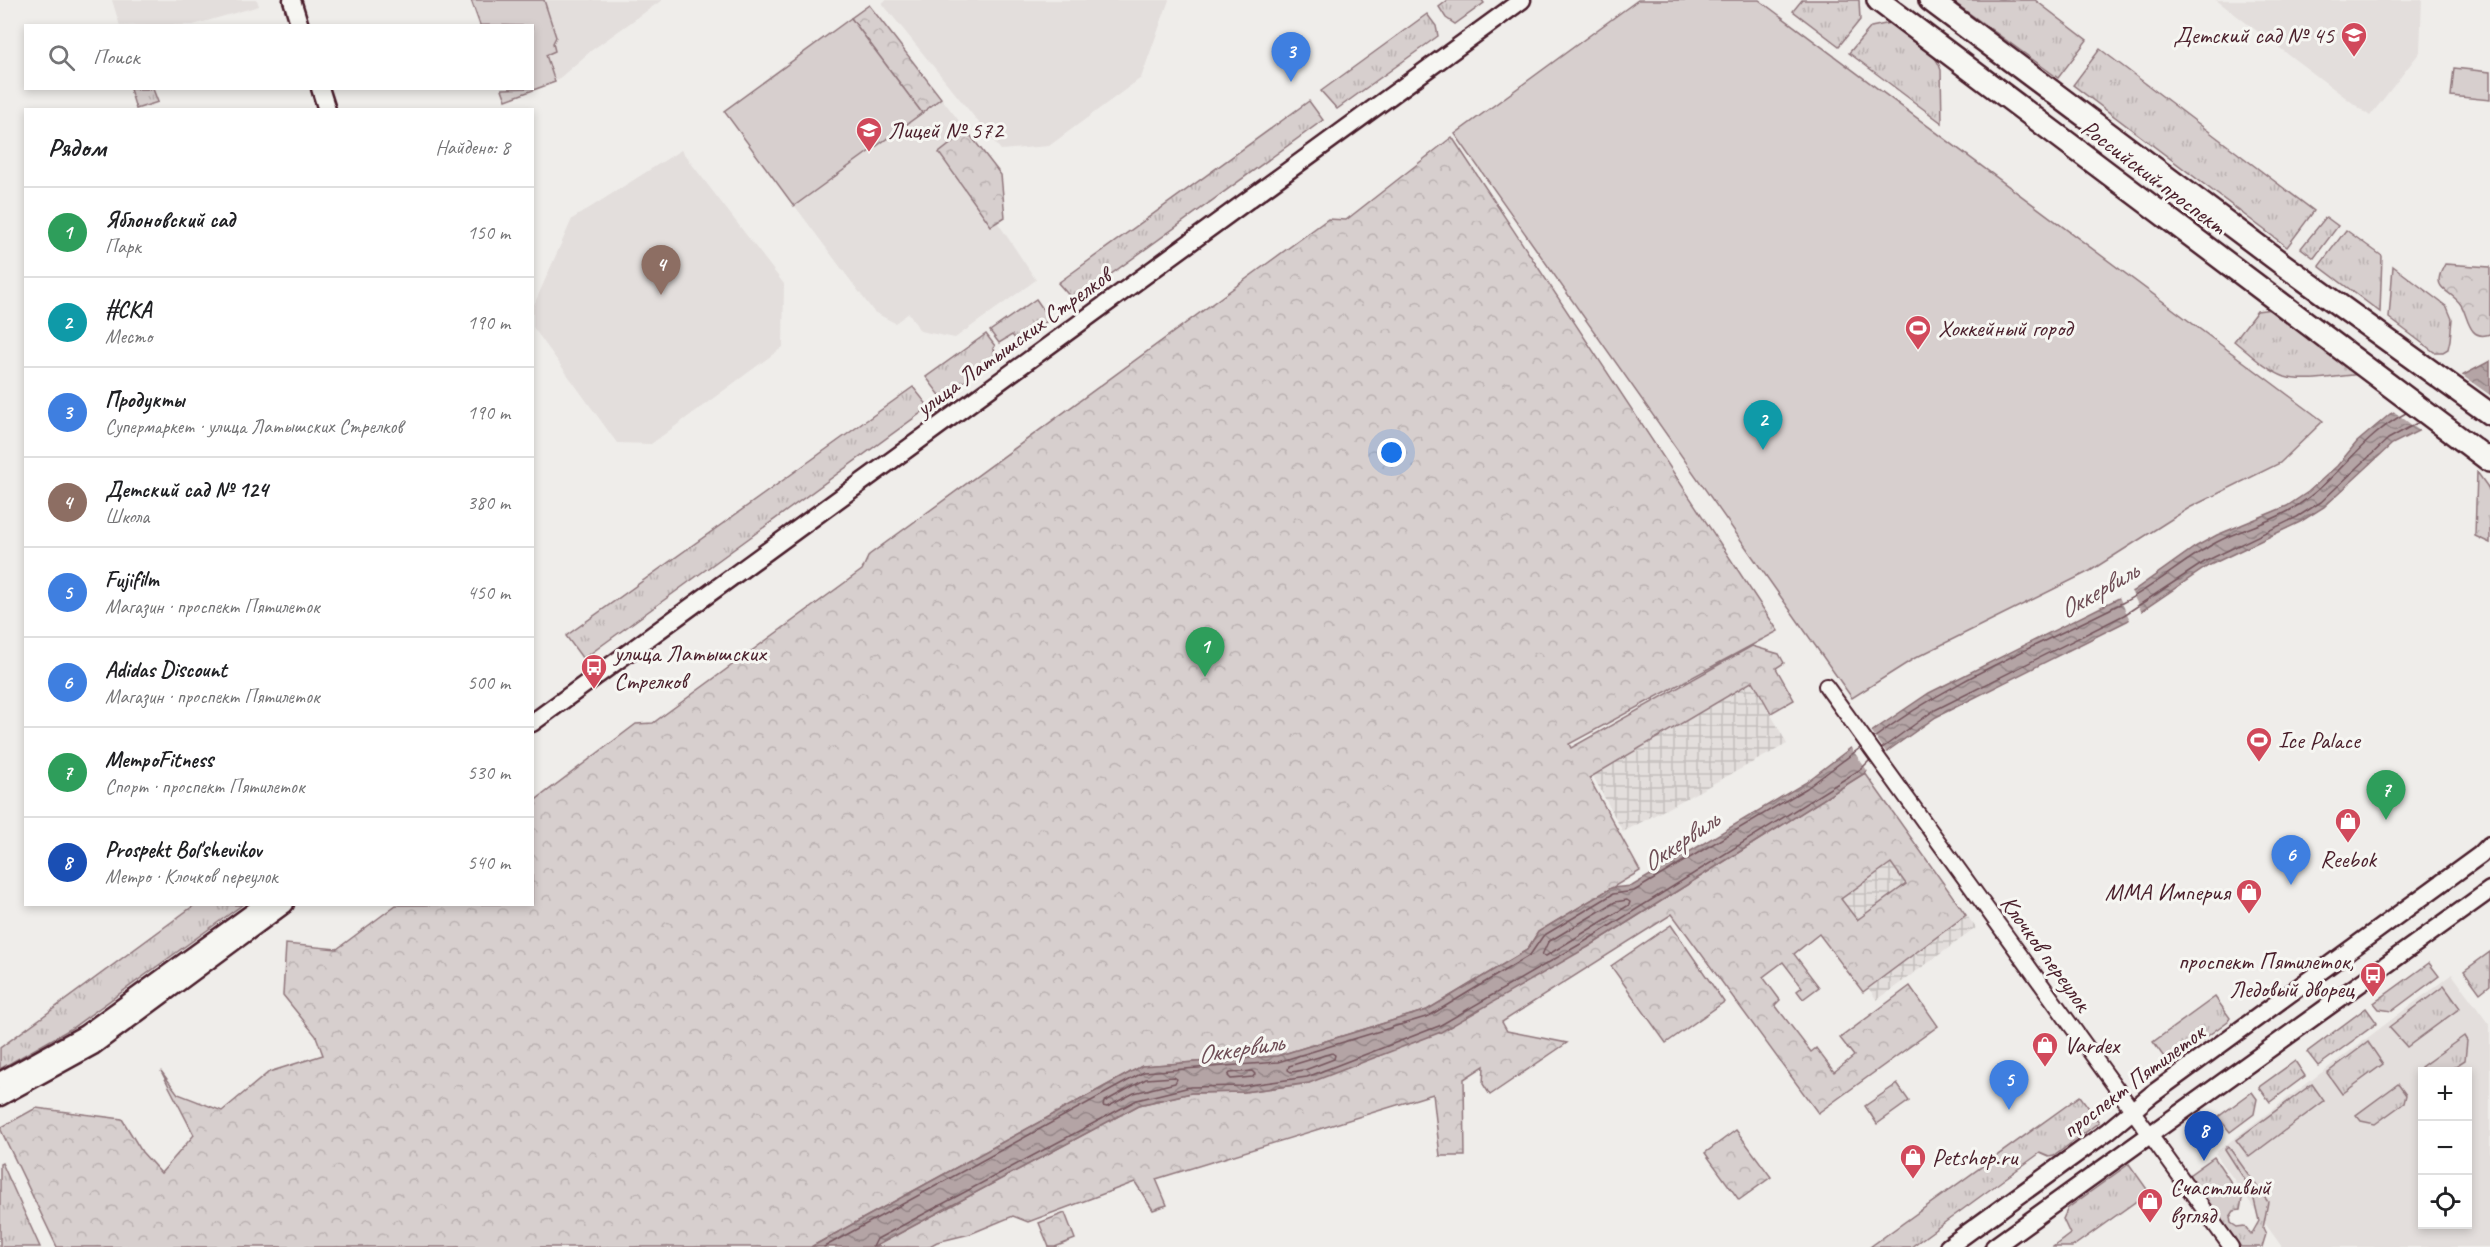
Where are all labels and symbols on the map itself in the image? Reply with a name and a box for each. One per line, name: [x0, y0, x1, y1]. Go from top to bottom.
place label: Детский сад № 45: [2173, 20, 2335, 50]
school or university icon: Детский сад № 45: [2339, 20, 2369, 58]
pin: 3: [1272, 32, 1310, 82]
street label: Российский проспект: [2076, 113, 2233, 242]
school or university icon: Лицей № 572: [854, 115, 884, 153]
place label: Лицей № 572: [888, 115, 1005, 145]
pin: 4: [642, 246, 680, 295]
street label: улица Латышских Стрелков: [908, 258, 1120, 424]
sports icon: Хоккейный город: [1903, 313, 1933, 351]
place label: Хоккейный город: [1938, 313, 2075, 343]
pin: 2: [1744, 400, 1782, 450]
your location: [1377, 438, 1406, 467]
water label: Оккервиль: [2053, 553, 2146, 626]
pin: 1: [1186, 628, 1224, 677]
place label: улица Латышских Стрелков: [612, 638, 767, 696]
bus stop icon: улица Латышских Стрелков: [579, 652, 609, 690]
sports icon: Ice Palace: [2244, 725, 2274, 763]
place label: Ice Palace: [2278, 725, 2362, 755]
pin: 7: [2366, 770, 2406, 820]
water label: Оккервиль: [1635, 802, 1728, 879]
shop icon: Reebok: [2333, 806, 2363, 844]
pin: 6: [2272, 836, 2310, 885]
place label: Reebok: [2320, 844, 2378, 874]
place label: ММА Империя: [2105, 877, 2232, 907]
shop icon: ММА Империя: [2234, 877, 2264, 915]
street label: Клочков переулок: [1994, 889, 2099, 1019]
place label: проспект Пятилеток, Ледовый дворец: [2178, 946, 2355, 1004]
bus stop icon: проспект Пятилеток, Ледовый дворец: [2358, 960, 2388, 998]
street label: проспект Пятилеток: [2056, 1016, 2212, 1145]
water label: Оккервиль: [1195, 1025, 1288, 1072]
shop icon: Vardex: [2030, 1030, 2060, 1068]
place label: Vardex: [2064, 1030, 2121, 1060]
pin: 5: [1990, 1060, 2028, 1110]
pin: 8: [2184, 1112, 2224, 1161]
shop icon: Petshop.ru: [1898, 1142, 1928, 1180]
place label: Petshop.ru: [1932, 1142, 2019, 1172]
place label: Счастливый взгляд: [2170, 1172, 2273, 1230]
shop icon: Счастливый взгляд: [2135, 1186, 2165, 1224]

